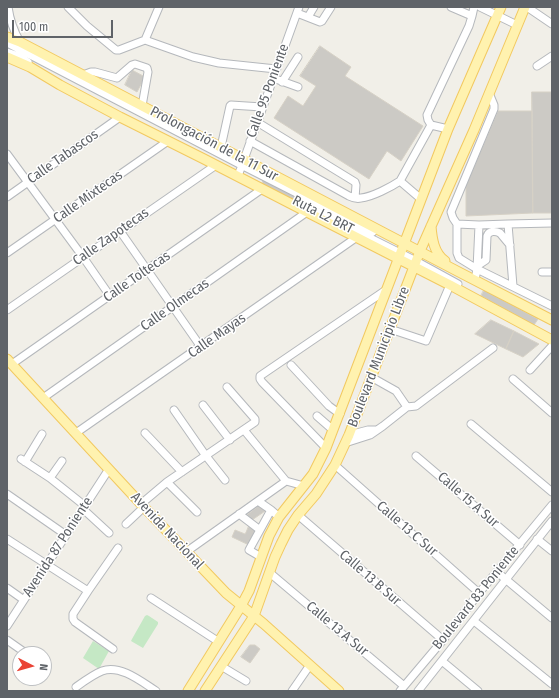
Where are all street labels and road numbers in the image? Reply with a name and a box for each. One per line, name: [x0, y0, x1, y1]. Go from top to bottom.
street label: Calle 95 Poniente: [243, 42, 293, 140]
street label: Prolongación de la 11 Sur: [147, 103, 281, 185]
street label: Calle Tabascos: [24, 126, 102, 188]
street label: Calle Mixtecas: [50, 167, 126, 227]
street label: Ruta L2 BRT: [290, 192, 356, 238]
street label: Calle Zapotecas: [70, 205, 152, 269]
street label: Calle Toltecas: [100, 248, 174, 306]
street label: Calle Olmecas: [137, 275, 213, 335]
street label: Boulevard Municipio Libre: [344, 284, 414, 430]
street label: Calle Mayas: [185, 310, 249, 362]
street label: Calle 15 A Sur: [434, 469, 502, 531]
street label: Avenida Nacional: [127, 489, 207, 573]
street label: Avenida 87 Poniente: [19, 494, 97, 600]
street label: Calle 13 C Sur: [373, 498, 441, 560]
street label: Boulevard 83 Poniente: [429, 543, 523, 653]
street label: Calle 13 B Sur: [336, 547, 404, 609]
street label: Calle 13 A Sur: [302, 598, 372, 660]

